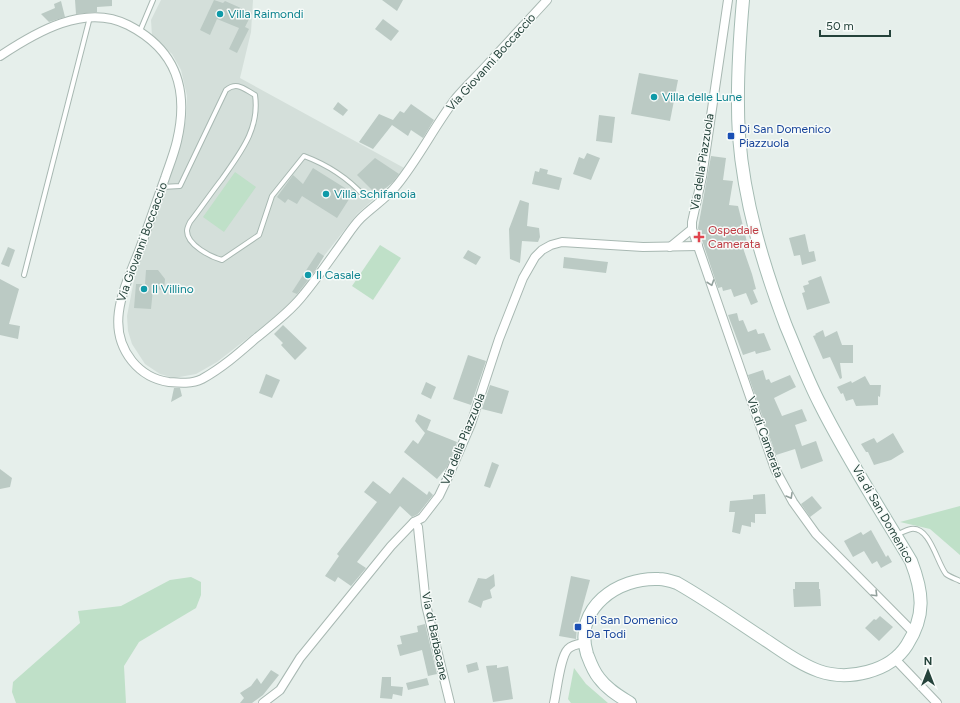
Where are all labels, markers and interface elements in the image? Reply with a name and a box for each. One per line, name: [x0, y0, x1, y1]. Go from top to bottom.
place label: Villa Raimondi: [228, 7, 304, 21]
marker: Villa Raimondi: [215, 9, 225, 19]
street label: Via Giovanni Boccaccio: [444, 10, 539, 114]
scale bar: [820, 12, 890, 38]
text: 50 m: [826, 19, 854, 33]
place label: Villa delle Lune: [662, 90, 742, 104]
marker: Villa delle Lune: [649, 92, 659, 102]
street label: Via della Piazzuola: [687, 112, 717, 212]
place label: Di San Domenico Piazzuola: [739, 122, 831, 150]
marker: Di San Domenico Piazzuola: [726, 131, 736, 141]
street label: Via Giovanni Boccaccio: [114, 180, 170, 304]
place label: Villa Schifanoia: [334, 187, 416, 201]
marker: Villa Schifanoia: [321, 189, 331, 199]
place label: Ospedale Camerata: [708, 223, 760, 251]
marker: Ospedale Camerata: [693, 231, 705, 243]
place label: Il Casale: [316, 268, 361, 282]
marker: Il Casale: [303, 270, 313, 280]
one-way arrow: [706, 279, 714, 286]
place label: Il Villino: [152, 282, 194, 296]
marker: Il Villino: [139, 284, 149, 294]
street label: Via della Piazzuola: [438, 391, 488, 487]
street label: Via di Camerata: [744, 395, 786, 479]
street label: Via di San Domenico: [849, 462, 917, 566]
one-way arrow: [785, 492, 792, 499]
one-way arrow: [870, 589, 878, 597]
street label: Via di Barbacane: [419, 591, 451, 682]
place label: Di San Domenico Da Todi: [586, 613, 678, 641]
marker: Di San Domenico Da Todi: [573, 622, 583, 632]
north arrow: [908, 651, 948, 691]
text: N: [924, 655, 932, 668]

